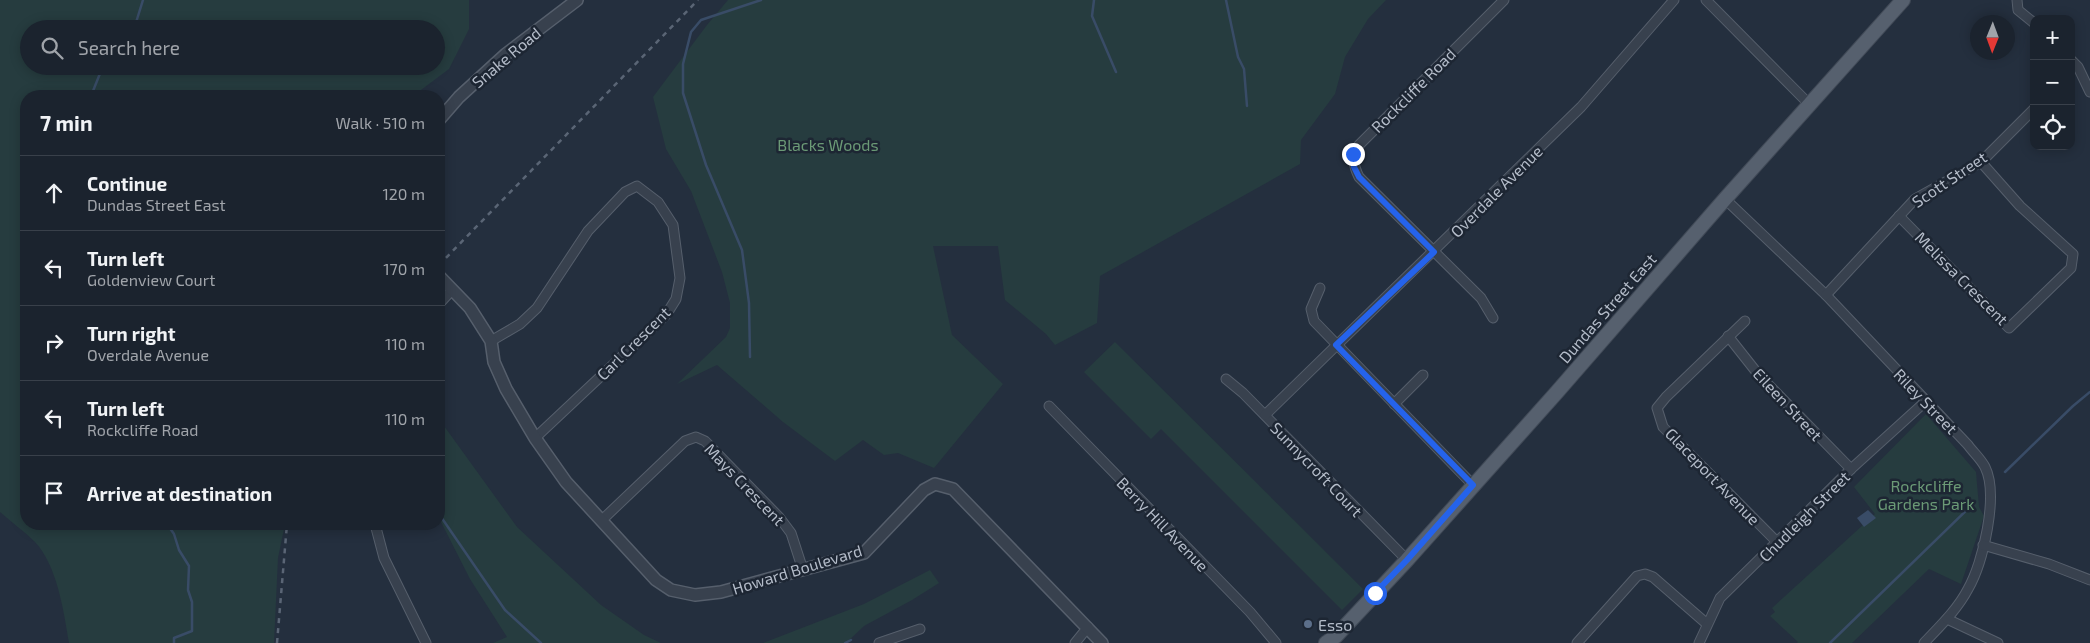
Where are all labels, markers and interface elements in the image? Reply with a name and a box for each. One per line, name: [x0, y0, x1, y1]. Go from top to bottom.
north arrow: [1970, 15, 2015, 60]
map controls: [2030, 15, 2075, 150]
button: +: [2030, 15, 2075, 60]
search box: [20, 20, 445, 75]
street label: Snake Road: [468, 23, 544, 91]
icon: search: [38, 34, 66, 62]
text: Search here: [78, 36, 180, 59]
street label: Rockcliffe Road: [1367, 44, 1459, 136]
button: −: [2030, 60, 2075, 105]
button: locate: [2030, 105, 2075, 150]
text: 7 min: [40, 110, 93, 135]
text: Walk · 510 m: [335, 113, 425, 132]
park label: Blacks Woods: [777, 135, 879, 154]
street label: Overdale Avenue: [1446, 141, 1546, 241]
route end: [1342, 143, 1365, 166]
street label: Scott Street: [1908, 147, 1990, 211]
text: Continue: [87, 172, 167, 195]
icon: ahead: [40, 179, 68, 207]
text: 120 m: [382, 184, 425, 203]
text: Dundas Street East: [87, 195, 226, 214]
street label: Melissa Crescent: [1912, 228, 2012, 328]
text: Turn left: [87, 247, 164, 270]
street label: Dundas Street East: [1554, 249, 1660, 367]
icon: left: [40, 254, 68, 282]
text: 170 m: [383, 259, 425, 278]
text: Goldenview Court: [87, 270, 215, 289]
street label: Carl Crescent: [592, 302, 674, 384]
text: Turn right: [87, 322, 175, 345]
icon: right: [40, 329, 68, 357]
text: 110 m: [385, 334, 425, 353]
text: Overdale Avenue: [87, 345, 209, 364]
street label: Eileen Street: [1750, 364, 1826, 444]
street label: Riley Street: [1890, 364, 1962, 438]
text: Turn left: [87, 397, 164, 420]
icon: left: [40, 404, 68, 432]
text: 110 m: [385, 409, 425, 428]
street label: Sunnycroft Court: [1267, 418, 1367, 520]
text: Rockcliffe Road: [87, 420, 198, 439]
street label: Glaceport Avenue: [1662, 424, 1764, 528]
street label: Mays Crescent: [701, 439, 789, 529]
street label: Chudleigh Street: [1755, 467, 1853, 565]
street label: Berry Hill Avenue: [1113, 473, 1213, 575]
park label: Rockcliffe Gardens Park: [1878, 476, 1974, 513]
icon: arrive: [40, 479, 68, 507]
text: Arrive at destination: [87, 482, 272, 505]
street label: Howard Boulevard: [730, 540, 864, 598]
route start: [1364, 582, 1387, 605]
place label: Esso: [1318, 615, 1352, 634]
marker: Esso: [1302, 618, 1314, 630]

